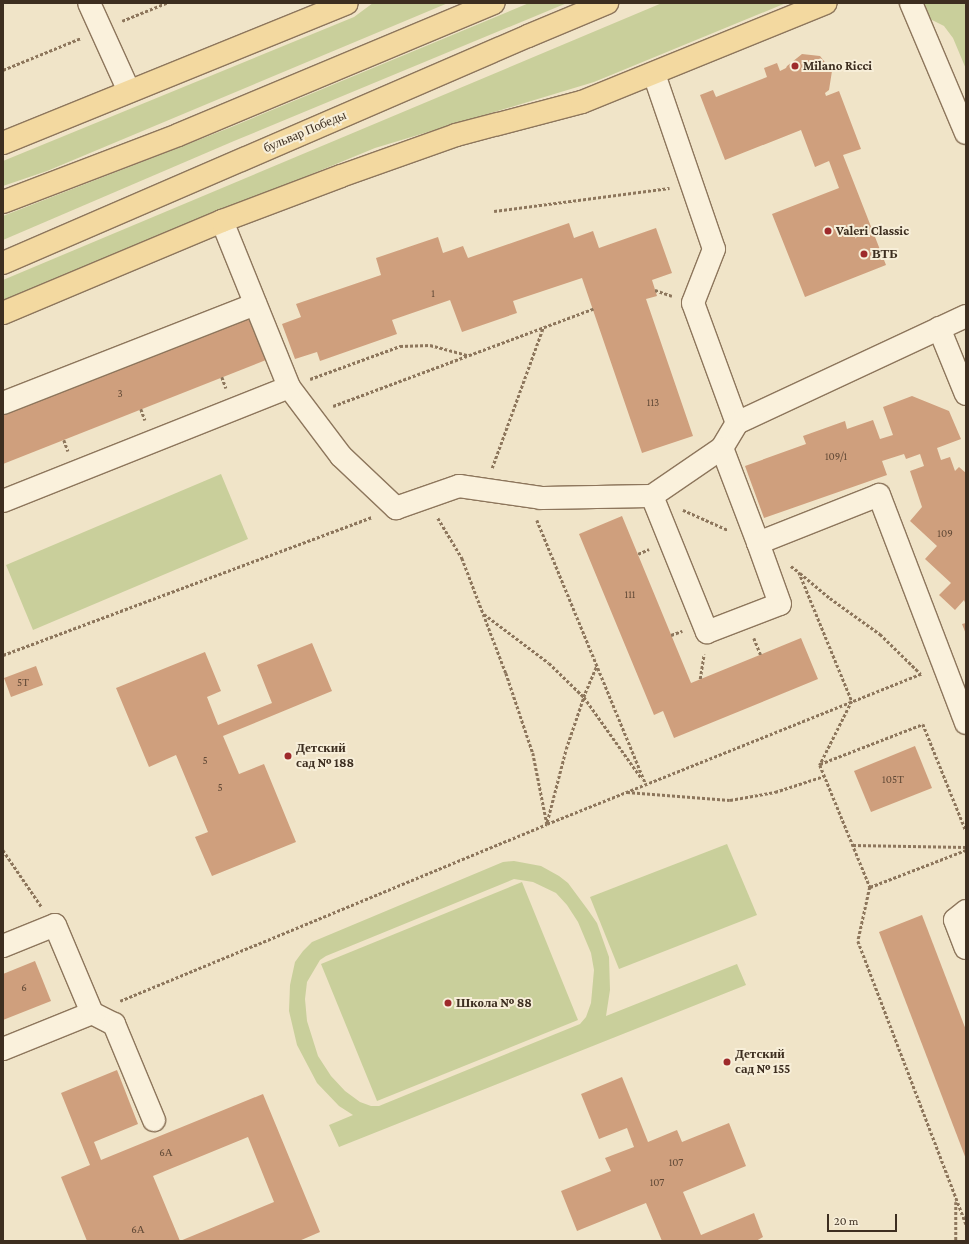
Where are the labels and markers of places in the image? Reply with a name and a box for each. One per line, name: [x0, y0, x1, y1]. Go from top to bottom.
place label: Milano Ricci: [803, 58, 872, 74]
marker: Milano Ricci: [790, 61, 800, 71]
place label: Valeri Classic: [836, 223, 909, 239]
marker: Valeri Classic: [823, 226, 833, 236]
place label: ВТБ: [872, 246, 898, 262]
marker: ВТБ: [859, 249, 869, 259]
place label: Детский сад № 188: [296, 741, 354, 772]
marker: Детский сад № 188: [283, 751, 293, 761]
place label: Школа № 88: [456, 995, 532, 1011]
marker: Школа № 88: [443, 998, 453, 1008]
place label: Детский сад № 155: [735, 1047, 790, 1078]
marker: Детский сад № 155: [722, 1057, 732, 1067]

